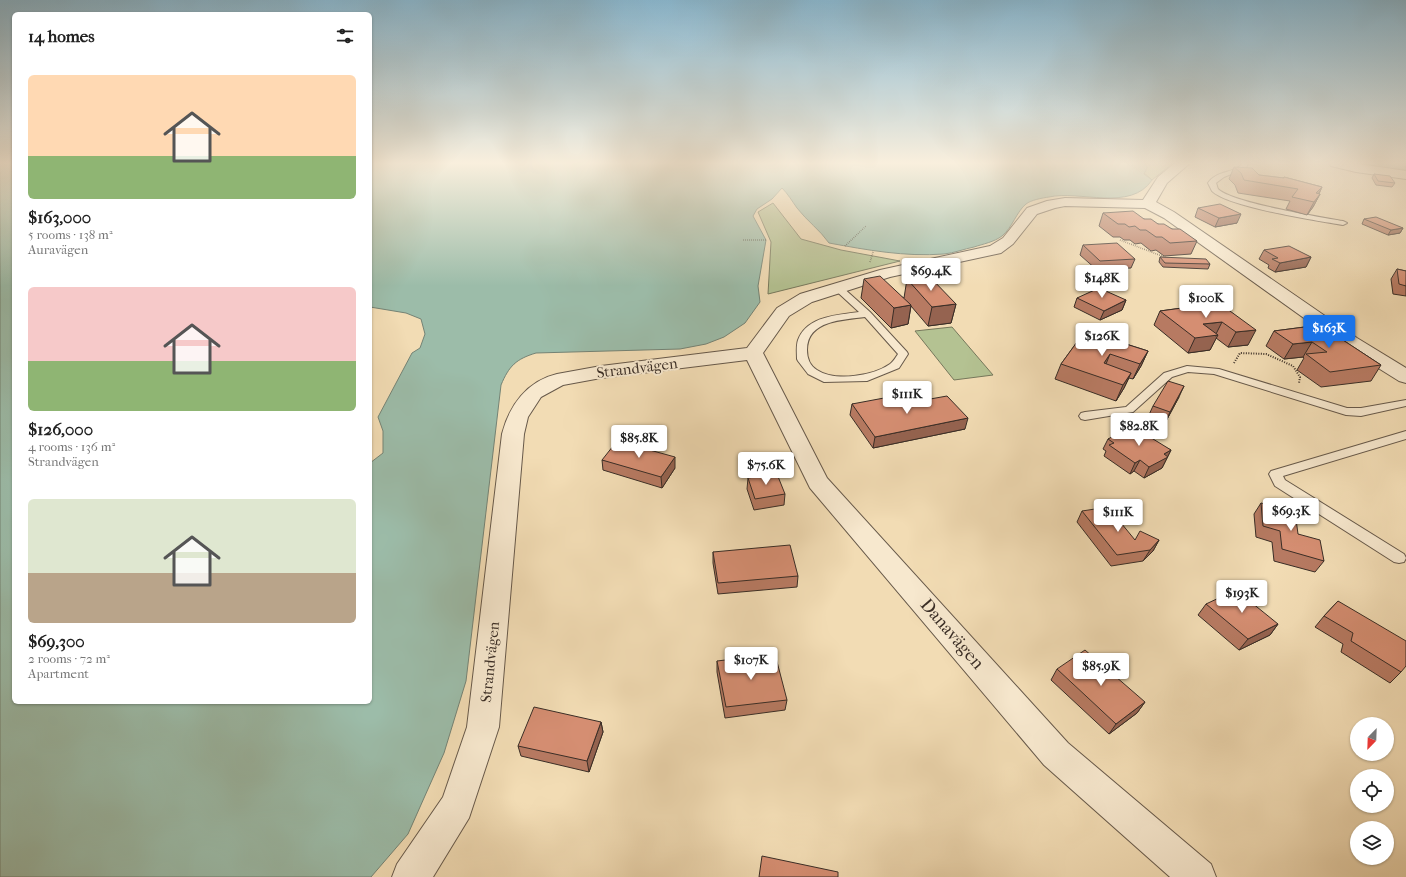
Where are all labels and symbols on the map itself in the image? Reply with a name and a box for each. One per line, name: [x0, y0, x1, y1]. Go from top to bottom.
pin: $69.4K: [898, 258, 964, 292]
pin: $148K: [1074, 265, 1130, 299]
pin: $100K: [1178, 285, 1234, 319]
pin: $163K: [1301, 315, 1357, 349]
pin: $126K: [1074, 323, 1130, 357]
street label: Strandvägen: [595, 354, 679, 382]
pin: $111K: [879, 381, 935, 415]
pin: $82.8K: [1106, 413, 1172, 447]
pin: $85.8K: [606, 425, 672, 459]
pin: $75.6K: [733, 452, 799, 486]
pin: $69.3K: [1258, 498, 1324, 532]
pin: $111K: [1090, 499, 1146, 533]
pin: $193K: [1214, 580, 1270, 614]
street label: Danavägen: [916, 594, 989, 674]
street label: Strandvägen: [477, 620, 503, 703]
pin: $107K: [723, 647, 779, 681]
pin: $85.9K: [1068, 653, 1134, 687]
north arrow: [1350, 717, 1394, 761]

